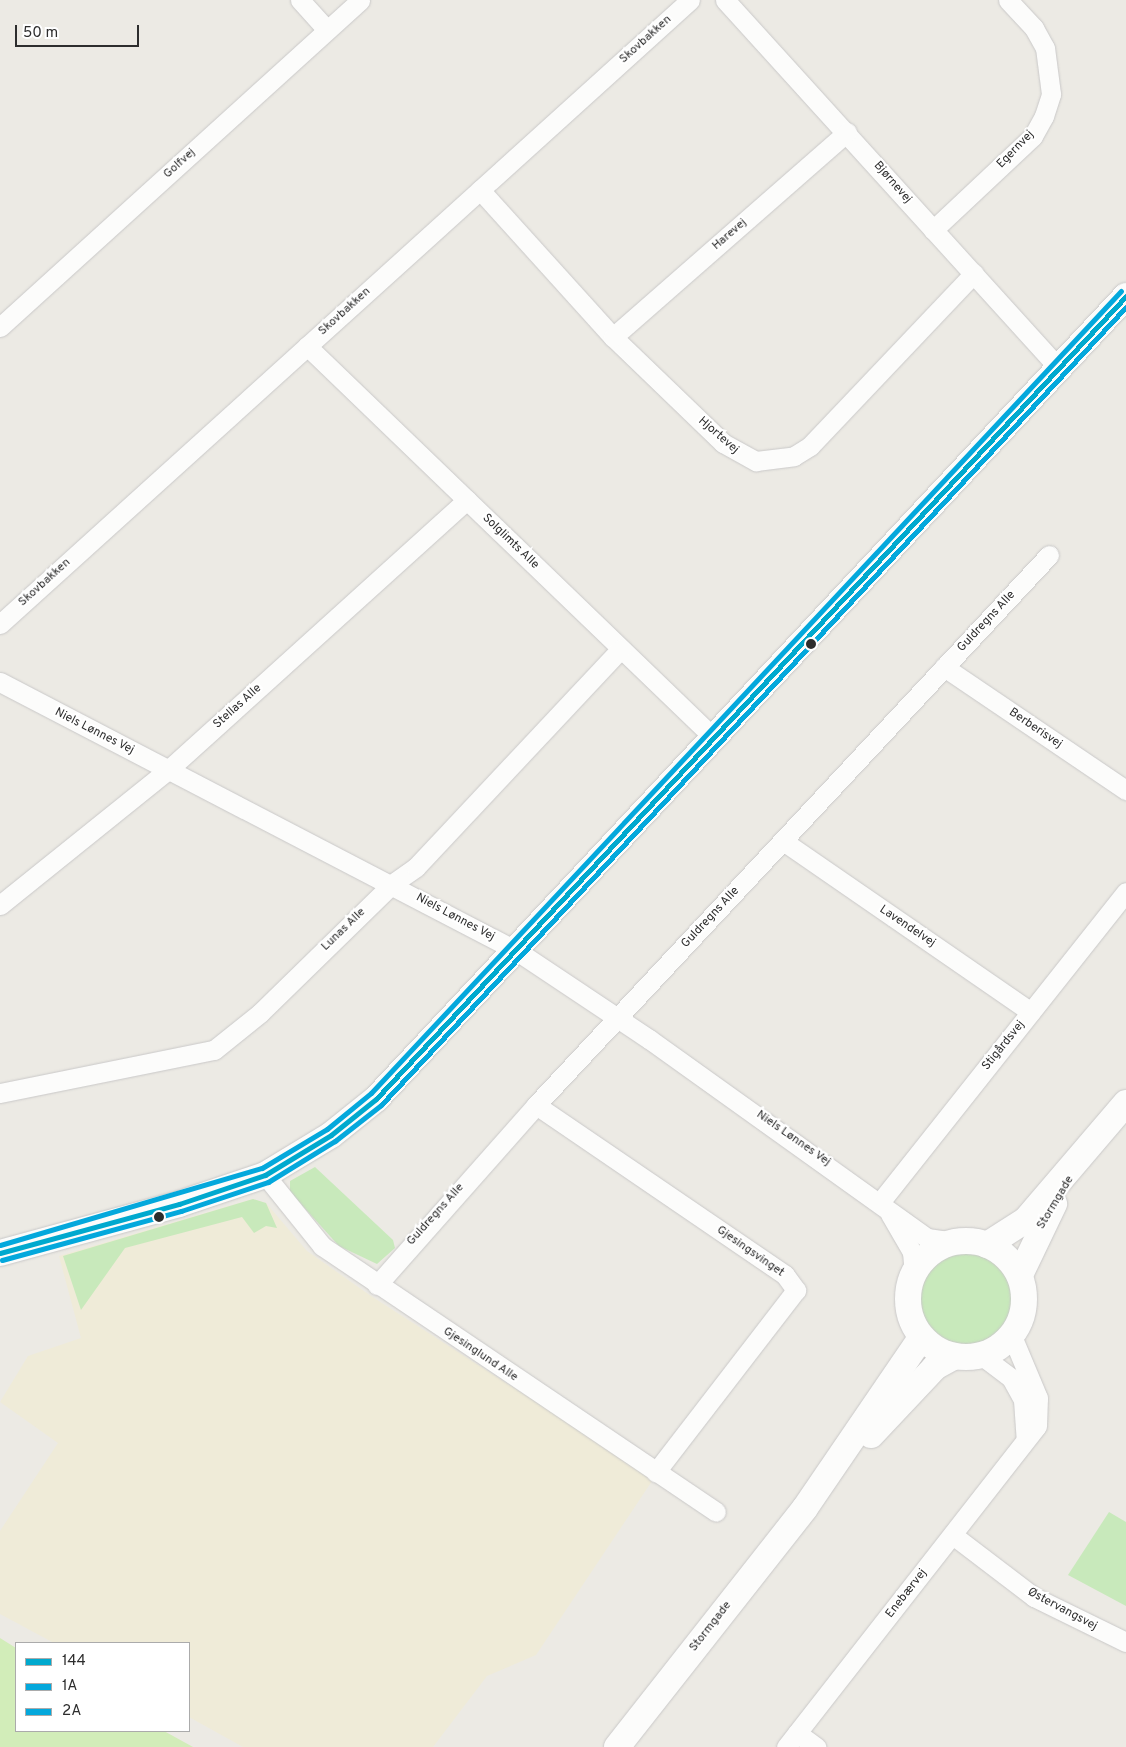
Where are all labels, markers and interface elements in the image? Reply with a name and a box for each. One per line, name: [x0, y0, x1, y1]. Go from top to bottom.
street label: Skovbakken: [617, 13, 675, 67]
scale bar: [18, 15, 141, 47]
text: 50 m: [23, 24, 58, 43]
street label: Egernvej: [995, 128, 1037, 172]
street label: Golfvej: [161, 146, 199, 182]
street label: Bjørnevej: [870, 159, 914, 207]
street label: Harevej: [710, 216, 750, 254]
street label: Skovbakken: [316, 285, 374, 339]
street label: Hjortevej: [695, 414, 741, 458]
street label: Solglimts Alle: [479, 511, 541, 573]
street label: Skovbakken: [16, 556, 74, 610]
street label: Guldregns Alle: [955, 588, 1019, 656]
unlabelled marker: [806, 639, 816, 649]
street label: Stellas Alle: [211, 682, 265, 732]
street label: Niels Lønnes Vej: [52, 706, 136, 758]
street label: Berberisvej: [1006, 706, 1064, 752]
street label: Guldregns Alle: [679, 884, 743, 952]
street label: Niels Lønnes Vej: [413, 891, 497, 945]
street label: Lavendelvej: [876, 903, 938, 951]
street label: Lunas Alle: [319, 905, 369, 955]
street label: Stigårdsvej: [980, 1018, 1028, 1074]
street label: Niels Lønnes Vej: [753, 1108, 833, 1170]
street label: Stormgade: [1034, 1174, 1078, 1232]
street label: Guldregns Alle: [404, 1181, 468, 1249]
unlabelled marker: [154, 1212, 164, 1222]
street label: Gjesingsvinget: [713, 1223, 787, 1281]
street label: Gjesinglund Alle: [440, 1325, 520, 1385]
street label: Enebærvej: [883, 1567, 931, 1621]
street label: Østervangsvej: [1025, 1586, 1099, 1634]
street label: Stormgade: [687, 1599, 735, 1655]
legend: [15, 1642, 190, 1732]
text: 144: [62, 1652, 86, 1671]
text: 1A: [62, 1677, 77, 1696]
text: 2A: [62, 1702, 81, 1721]

